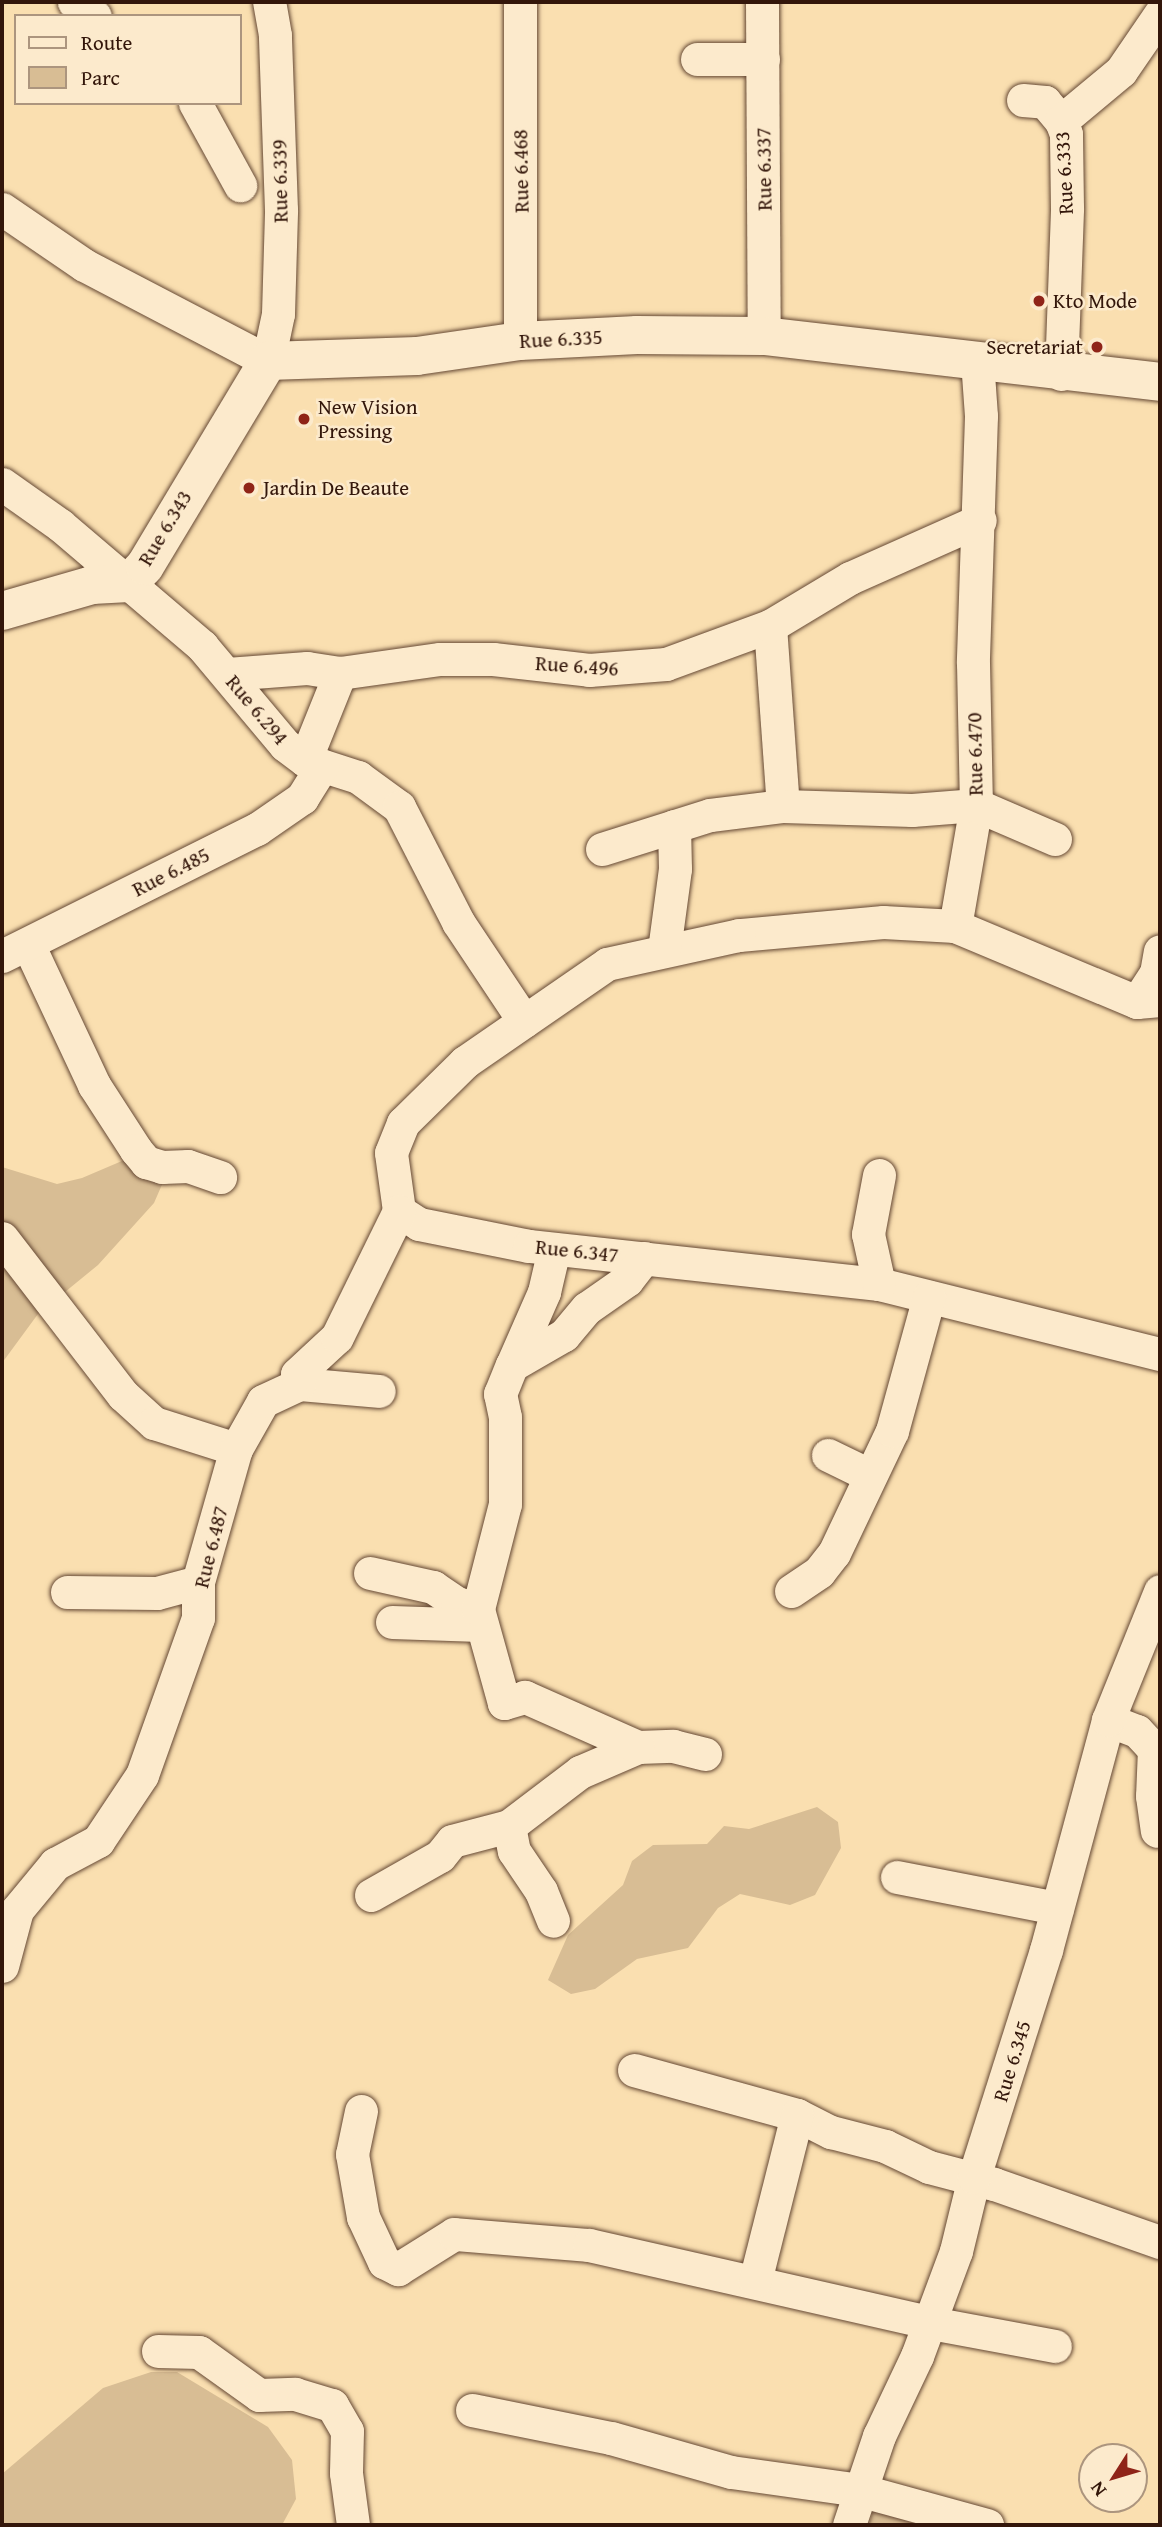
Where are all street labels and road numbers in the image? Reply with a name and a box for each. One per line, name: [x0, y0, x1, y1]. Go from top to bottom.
street label: Rue 6.337: [751, 127, 777, 211]
street label: Rue 6.468: [508, 129, 534, 213]
street label: Rue 6.333: [1049, 131, 1079, 215]
street label: Rue 6.339: [267, 139, 293, 223]
street label: Rue 6.335: [519, 324, 603, 354]
street label: Rue 6.343: [133, 486, 197, 570]
street label: Rue 6.496: [534, 651, 620, 681]
street label: Rue 6.294: [221, 670, 293, 750]
street label: Rue 6.470: [962, 712, 988, 796]
street label: Rue 6.485: [128, 842, 214, 902]
street label: Rue 6.347: [534, 1234, 620, 1268]
street label: Rue 6.487: [189, 1503, 233, 1591]
street label: Rue 6.345: [988, 2017, 1036, 2105]

